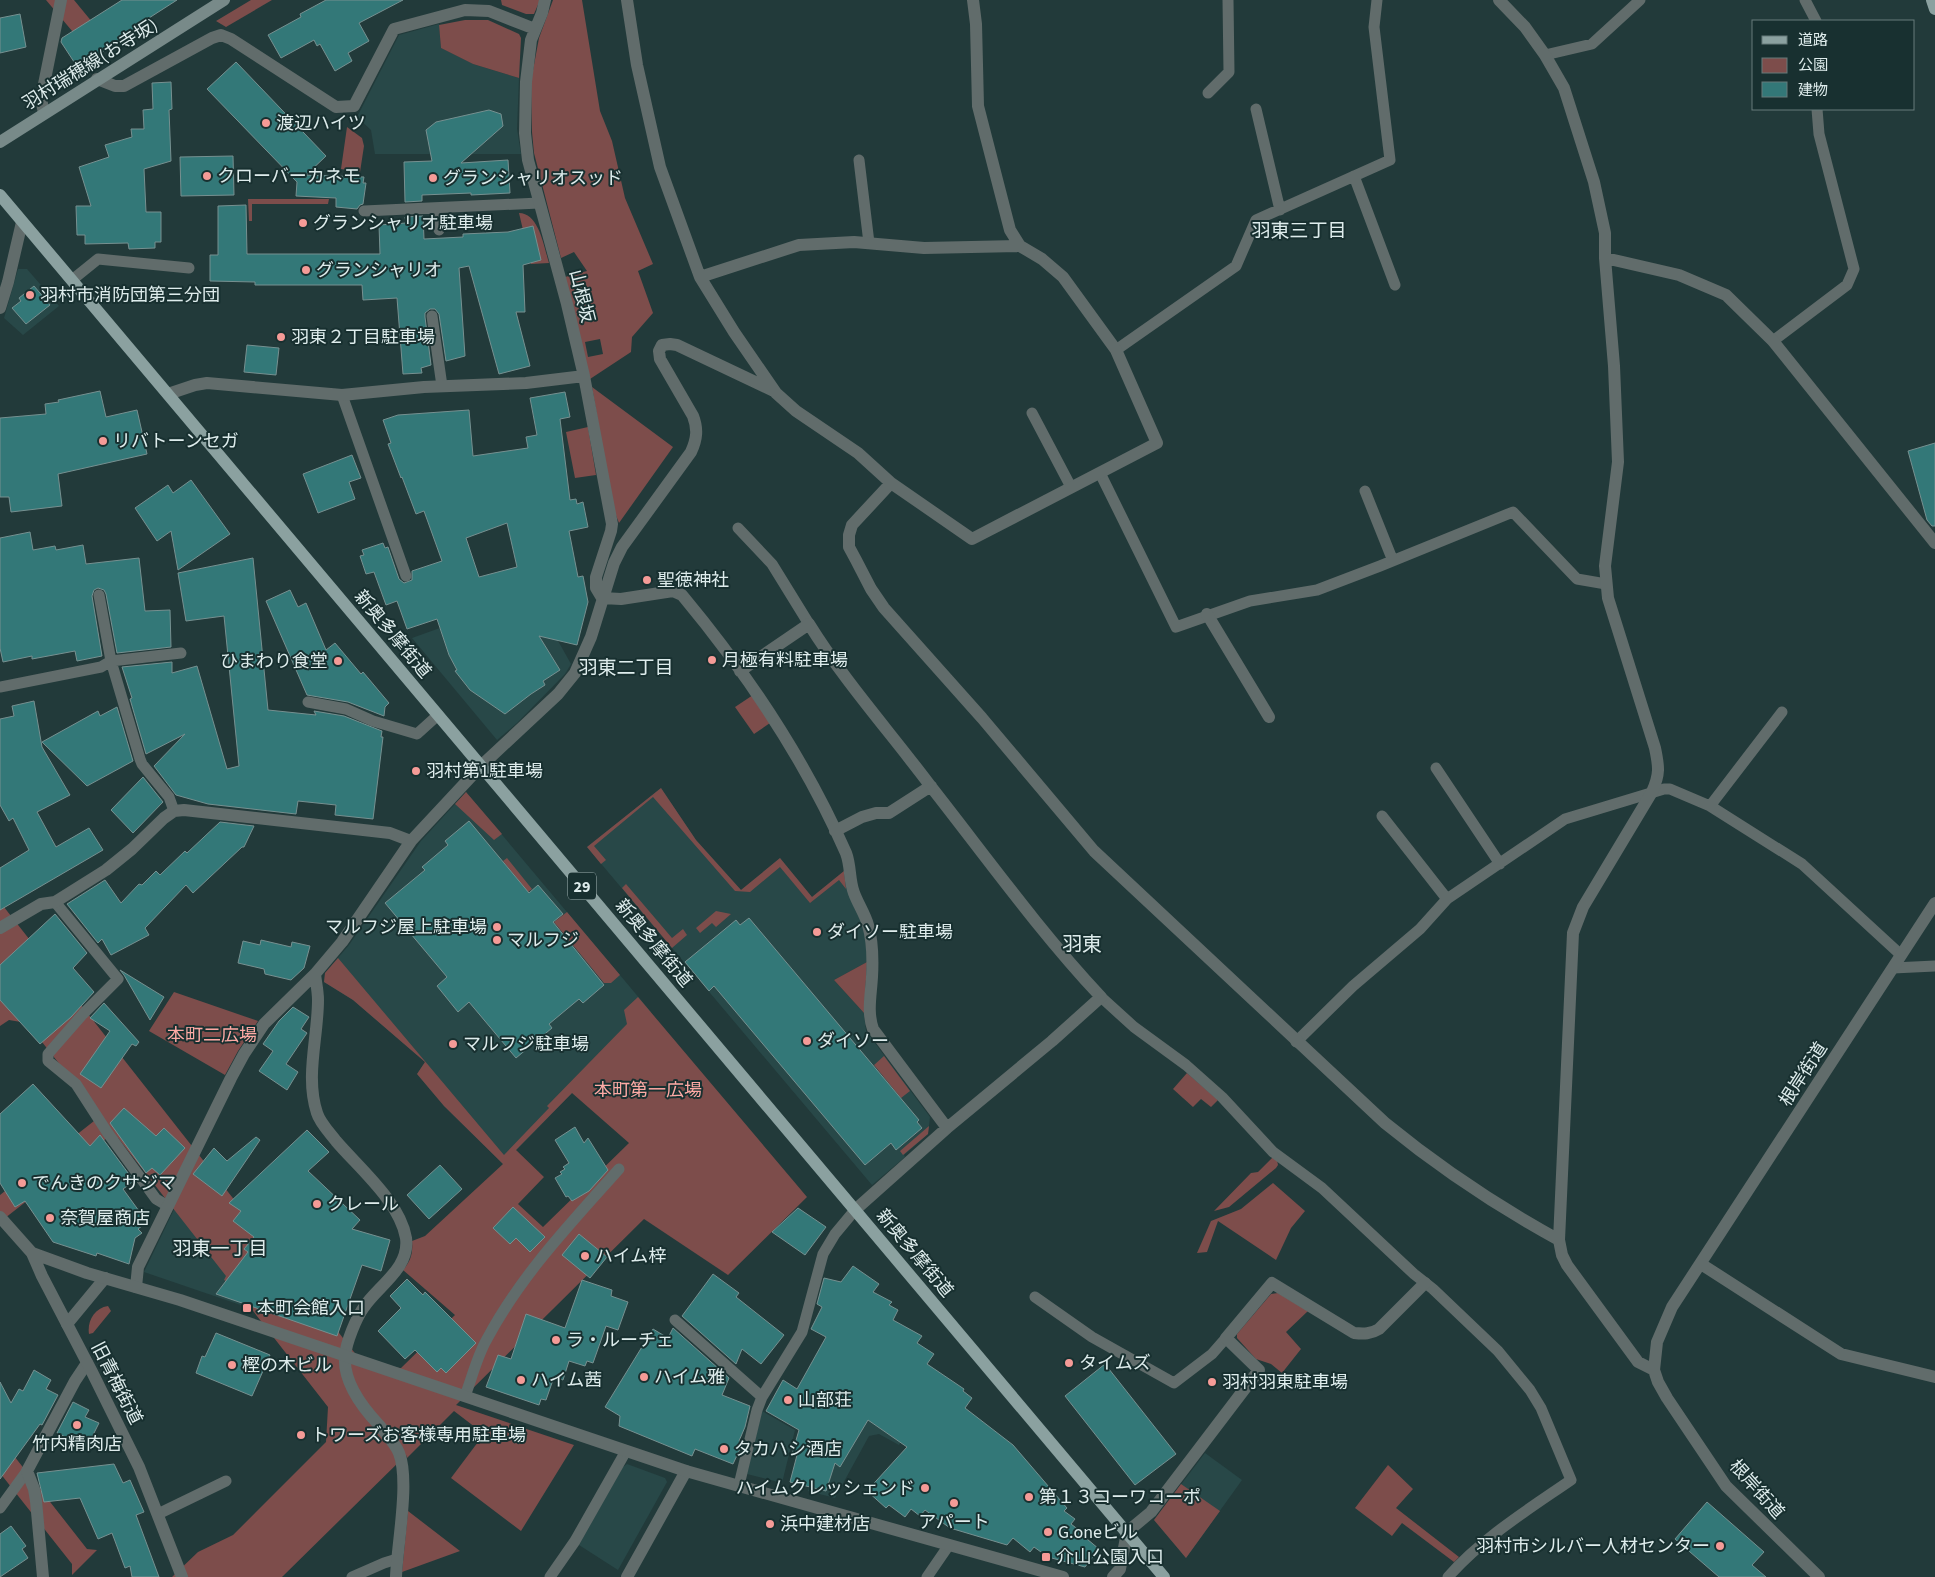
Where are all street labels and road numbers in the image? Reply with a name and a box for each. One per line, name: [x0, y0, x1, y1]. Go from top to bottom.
street label: 羽村瑞穂線(お寺坂): [18, 13, 163, 116]
street label: 山根坂: [563, 267, 600, 325]
street label: 新奥多摩街道: [348, 585, 437, 684]
road number: 29: [568, 872, 596, 899]
street label: 新奥多摩街道: [609, 894, 698, 993]
street label: 根岸街道: [1773, 1037, 1834, 1111]
street label: 新奥多摩街道: [870, 1204, 959, 1303]
street label: 旧青梅街道: [85, 1337, 148, 1429]
street label: 根岸街道: [1723, 1454, 1790, 1524]

